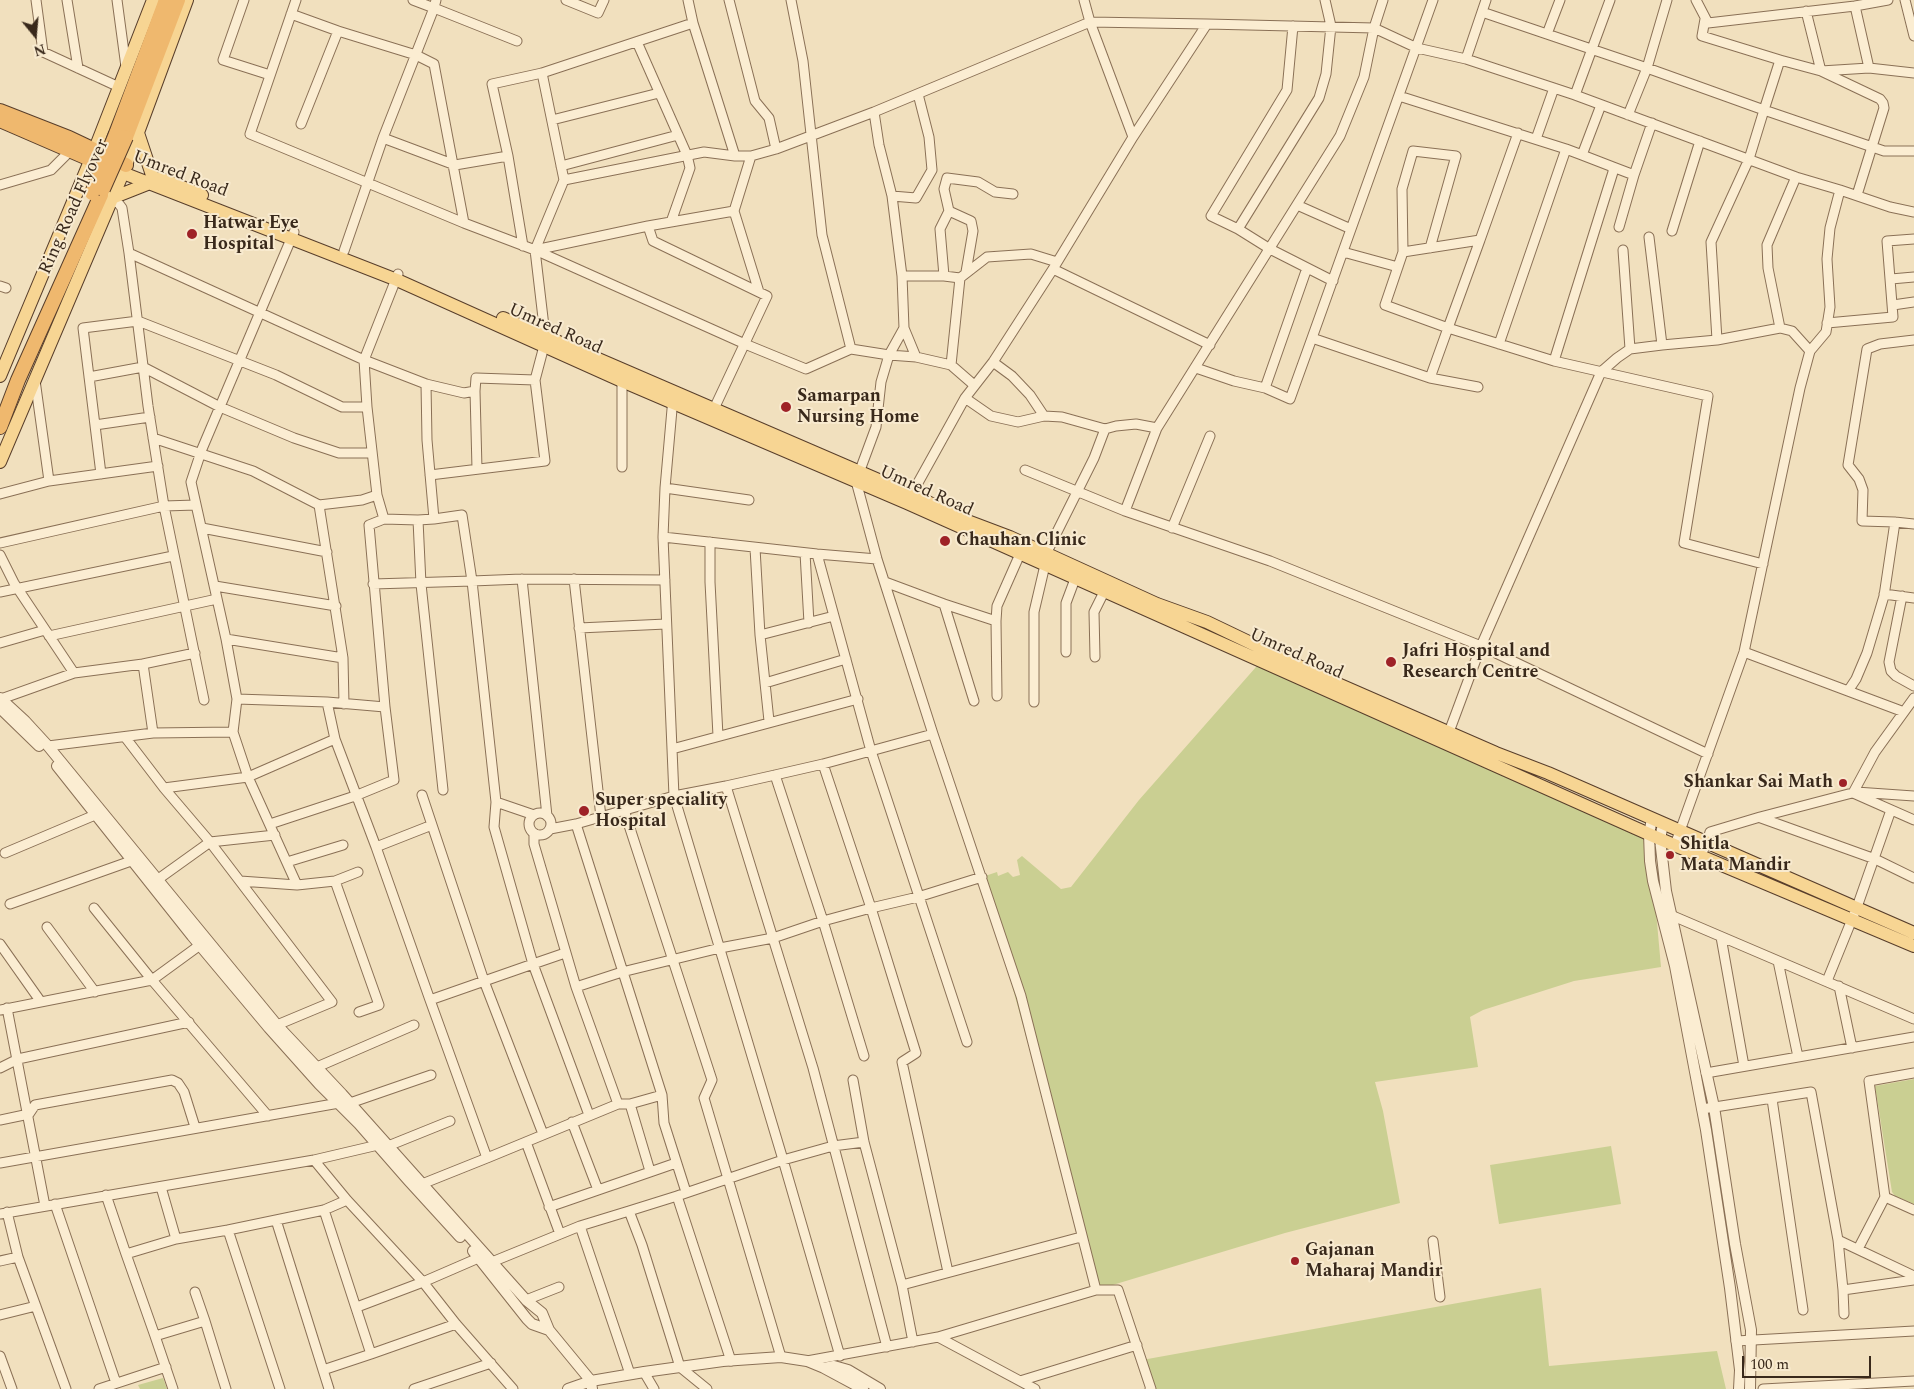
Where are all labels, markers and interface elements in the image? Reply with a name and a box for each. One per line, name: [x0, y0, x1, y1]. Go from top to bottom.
north arrow: [10, 10, 60, 60]
text: N: [31, 38, 48, 62]
street label: Ring Road Flyover: [35, 136, 115, 278]
street label: Umred Road: [129, 147, 231, 203]
place label: Hatwar Eye Hospital: [203, 213, 299, 255]
marker: Hatwar Eye Hospital: [185, 227, 199, 241]
street label: Umred Road: [505, 300, 605, 360]
place label: Samarpan Nursing Home: [797, 386, 919, 428]
marker: Samarpan Nursing Home: [779, 400, 793, 414]
street label: Umred Road: [876, 462, 976, 522]
place label: Chauhan Clinic: [956, 530, 1086, 552]
marker: Chauhan Clinic: [938, 534, 952, 548]
street label: Umred Road: [1246, 625, 1346, 685]
place label: Jafri Hospital and Research Centre: [1402, 641, 1550, 684]
marker: Jafri Hospital and Research Centre: [1384, 655, 1398, 669]
place label: Shankar Sai Math: [1684, 772, 1833, 794]
marker: Shankar Sai Math: [1837, 777, 1849, 789]
place label: Super speciality Hospital: [595, 790, 727, 832]
marker: Super speciality Hospital: [577, 804, 591, 818]
place label: Shitla Mata Mandir: [1680, 834, 1790, 876]
marker: Shitla Mata Mandir: [1664, 849, 1676, 861]
place label: Gajanan Maharaj Mandir: [1305, 1240, 1442, 1282]
marker: Gajanan Maharaj Mandir: [1289, 1255, 1301, 1267]
scale bar: [1744, 1346, 1873, 1378]
text: 100 m: [1750, 1353, 1789, 1376]

